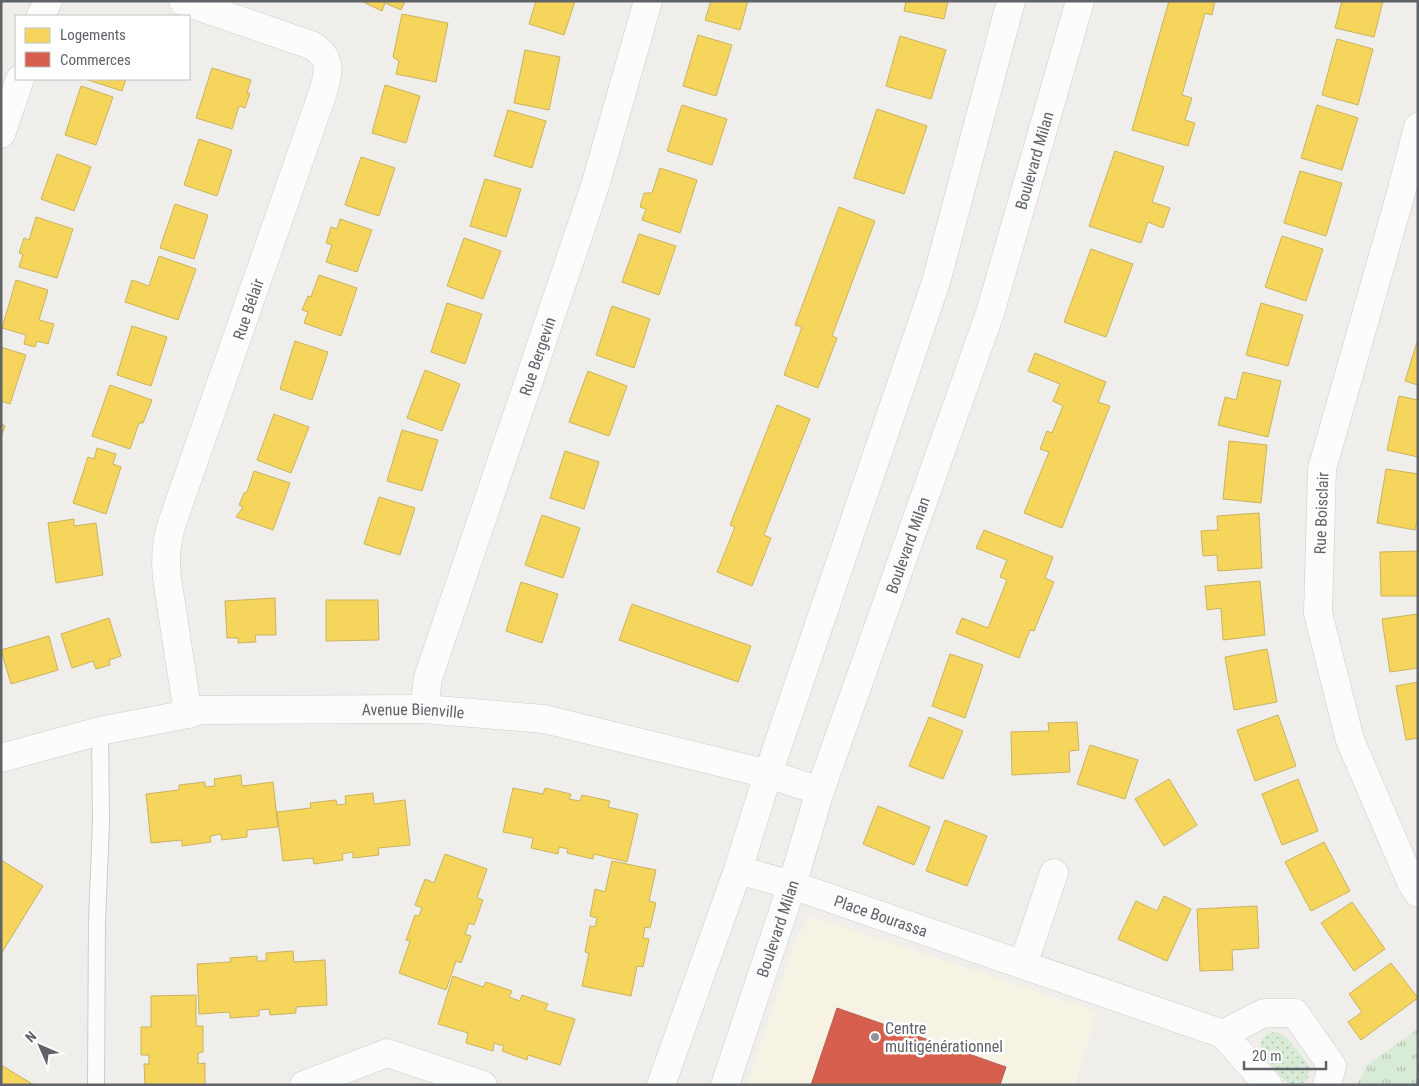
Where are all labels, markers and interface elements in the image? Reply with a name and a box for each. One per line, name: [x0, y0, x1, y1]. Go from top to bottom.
legend: [15, 15, 190, 80]
text: Logements: [60, 26, 126, 44]
text: Commerces: [60, 51, 131, 69]
street label: Boulevard Milan: [1011, 109, 1058, 212]
street label: Rue Bélair: [229, 276, 268, 342]
street label: Rue Bergevin: [516, 315, 560, 398]
street label: Rue Boisclair: [1311, 471, 1332, 555]
street label: Boulevard Milan: [882, 494, 934, 596]
street label: Avenue Bienville: [362, 700, 465, 722]
street label: Boulevard Milan: [753, 878, 803, 980]
street label: Place Bourassa: [831, 891, 930, 941]
place label: Centre multigénérationnel: [885, 1019, 1003, 1056]
north arrow: [15, 1021, 65, 1071]
text: N: [22, 1028, 39, 1045]
marker: Centre multigénérationnel: [869, 1031, 881, 1043]
scale bar: [1244, 1038, 1326, 1070]
text: 20 m: [1252, 1047, 1282, 1065]

